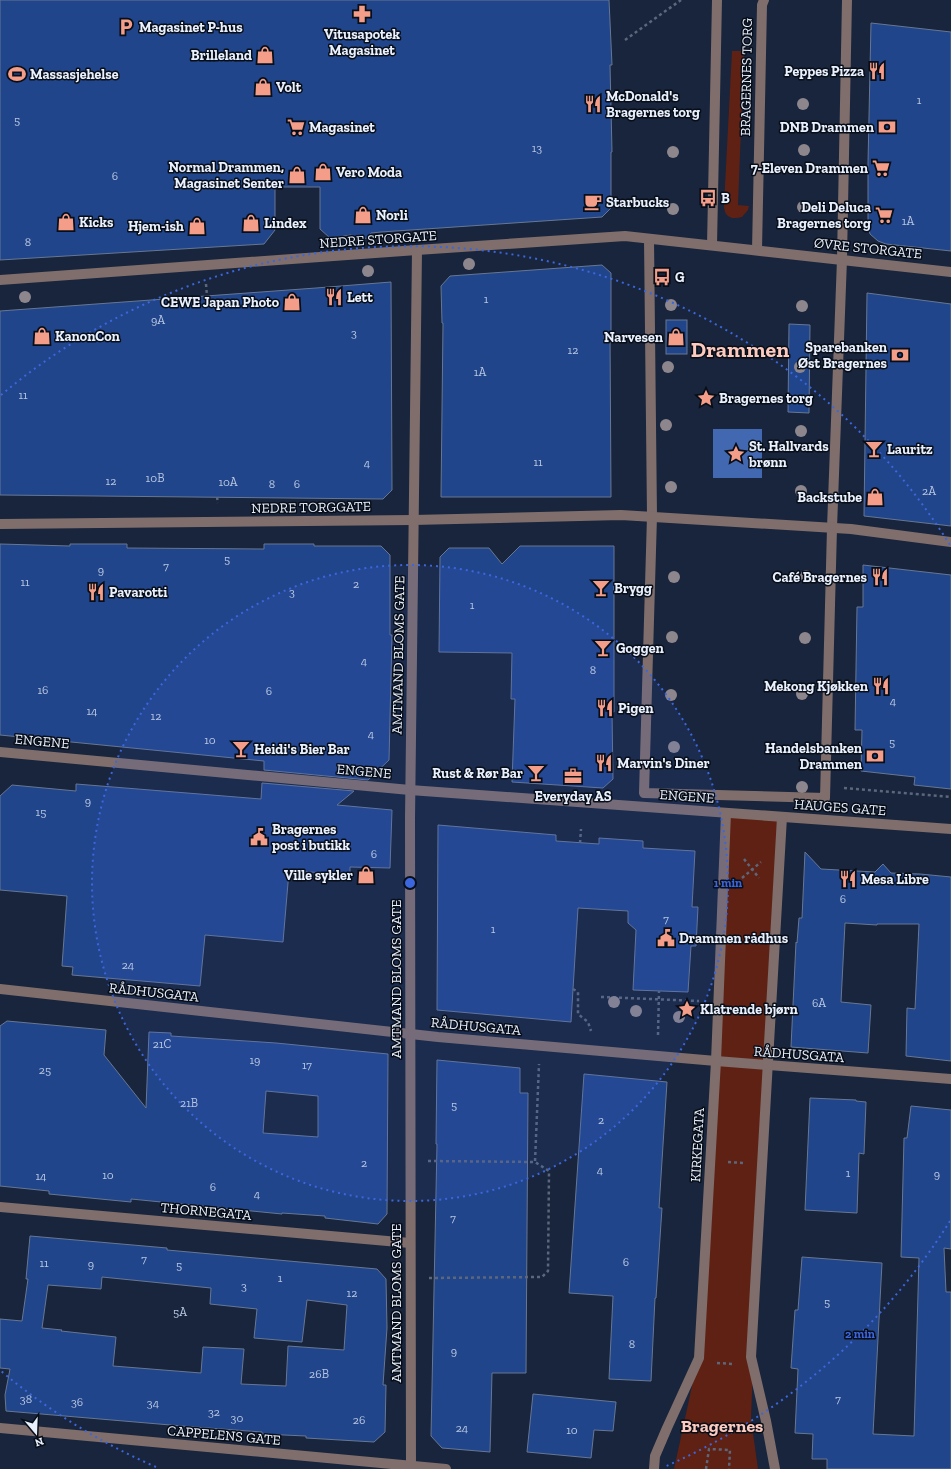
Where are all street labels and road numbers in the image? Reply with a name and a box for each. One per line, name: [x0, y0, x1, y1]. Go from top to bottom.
street label: BRAGERNES TORG: [737, 17, 756, 136]
street label: NEDRE STORGATE: [319, 227, 437, 252]
street label: ØVRE STORGATE: [813, 234, 923, 263]
street label: NEDRE TORGGATE: [251, 498, 371, 517]
street label: AMTMAND BLOMS GATE: [389, 575, 408, 735]
street label: ENGENE: [14, 731, 70, 752]
street label: ENGENE: [336, 761, 392, 782]
street label: ENGENE: [659, 786, 715, 807]
street label: HAUGES GATE: [793, 796, 887, 819]
street label: AMTMAND BLOMS GATE: [388, 900, 405, 1058]
street label: RÅDHUSGATA: [108, 979, 201, 1006]
street label: RÅDHUSGATA: [430, 1014, 523, 1039]
street label: RÅDHUSGATA: [753, 1043, 846, 1066]
street label: KIRKEGATA: [687, 1107, 708, 1183]
street label: THORNEGATA: [160, 1199, 253, 1224]
street label: AMTMAND BLOMS GATE: [388, 1224, 405, 1382]
street label: CAPPELENS GATE: [167, 1422, 281, 1449]

